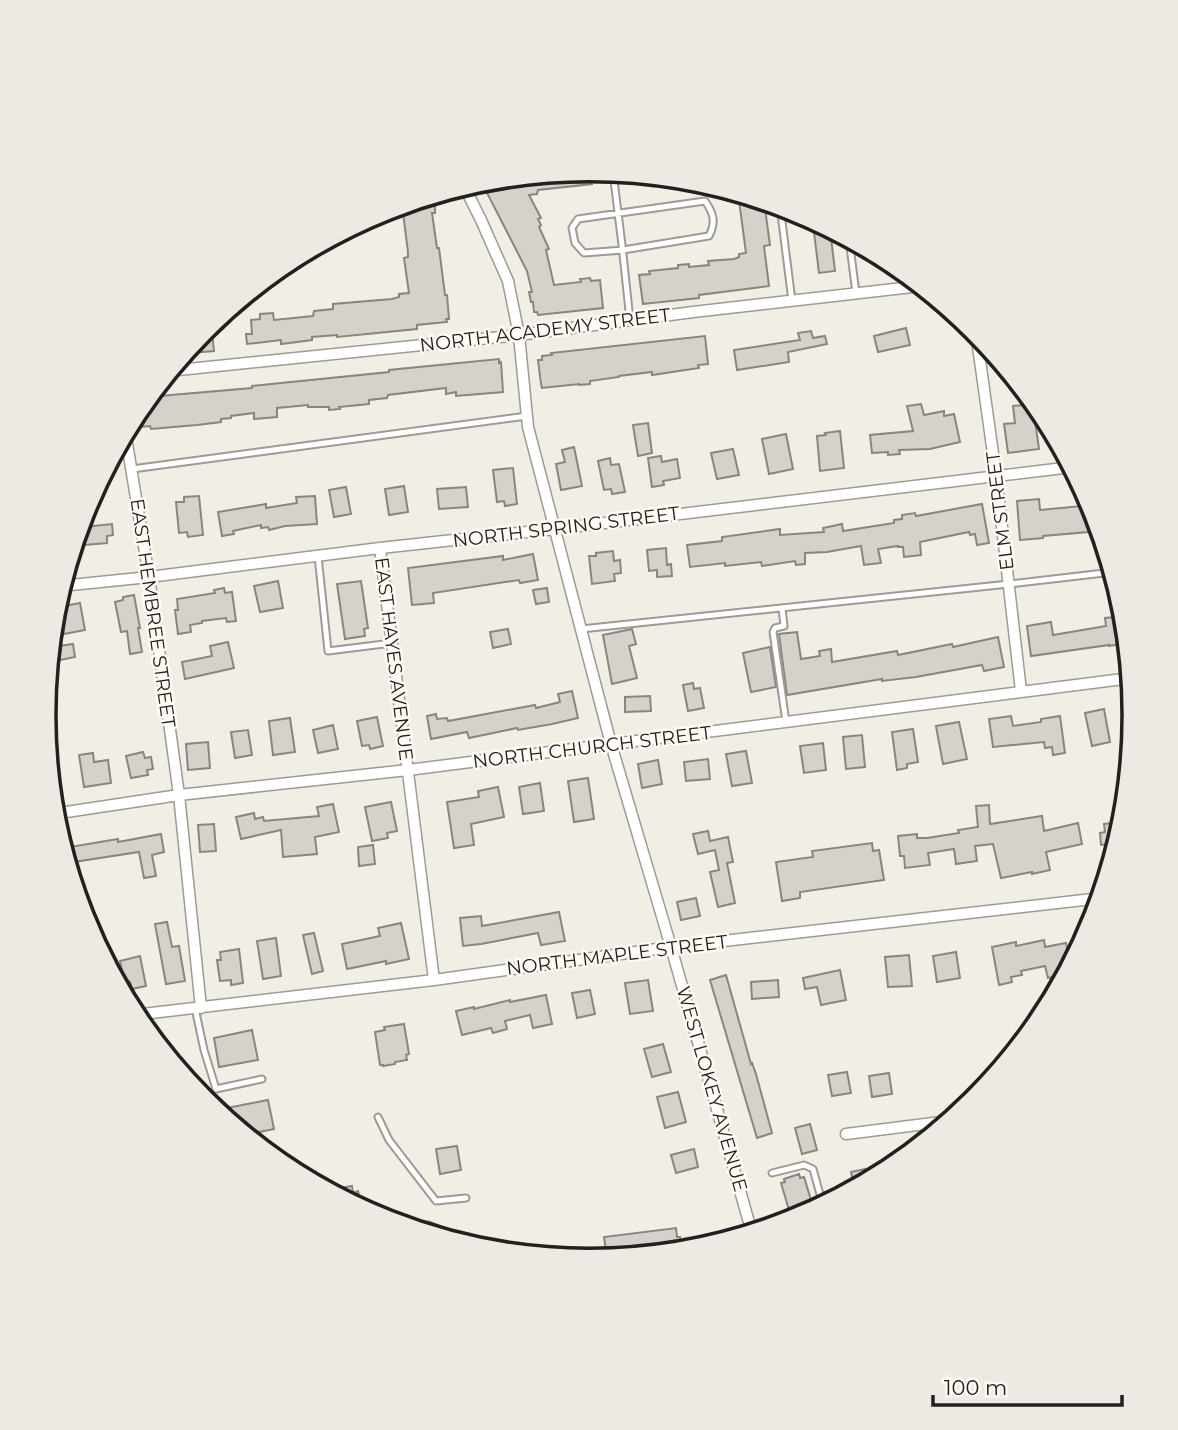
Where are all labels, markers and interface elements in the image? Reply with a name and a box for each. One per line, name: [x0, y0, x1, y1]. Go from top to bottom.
street label: NORTH ACADEMY STREET: [418, 303, 672, 357]
street label: ELM STREET: [981, 450, 1019, 572]
street label: EAST HEMBREE STREET: [126, 497, 180, 729]
street label: NORTH SPRING STREET: [451, 502, 681, 552]
street label: EAST HAYES AVENUE: [370, 556, 418, 762]
street label: NORTH CHURCH STREET: [471, 721, 713, 773]
street label: NORTH MAPLE STREET: [505, 930, 729, 980]
street label: WEST LOKEY AVENUE: [672, 984, 752, 1194]
scale bar: [933, 1364, 1122, 1408]
text: 100 m: [944, 1375, 1007, 1400]

